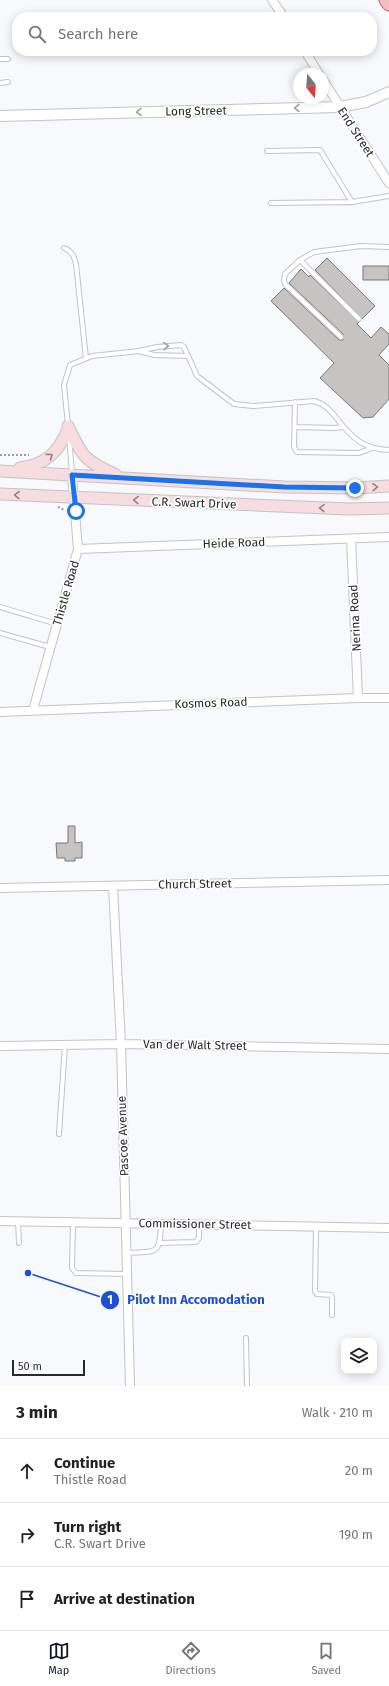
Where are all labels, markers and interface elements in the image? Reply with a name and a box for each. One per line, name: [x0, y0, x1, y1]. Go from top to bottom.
search box: [12, 12, 377, 56]
icon: search: [26, 23, 48, 45]
text: Search here: [58, 25, 138, 43]
north arrow: [293, 68, 329, 104]
street label: Long Street: [165, 103, 228, 119]
one-way arrow: [294, 104, 300, 113]
street label: End Street: [335, 105, 378, 160]
one-way arrow: [136, 108, 142, 116]
one-way arrow: [163, 342, 169, 350]
one-way arrow: [45, 454, 52, 461]
route end: [346, 479, 364, 497]
one-way arrow: [372, 483, 378, 492]
one-way arrow: [14, 491, 20, 499]
street label: C.R. Swart Drive: [151, 495, 237, 511]
one-way arrow: [133, 496, 139, 505]
route start: [67, 502, 85, 520]
one-way arrow: [319, 503, 325, 512]
street label: Heide Road: [202, 535, 266, 551]
street label: Thistle Road: [50, 559, 82, 627]
street label: Nerina Road: [346, 584, 364, 652]
street label: Kosmos Road: [174, 695, 248, 711]
street label: Church Street: [158, 876, 232, 892]
street label: Van der Walt Street: [143, 1037, 248, 1053]
street label: Pascoe Avenue: [115, 1096, 131, 1176]
street label: Commissioner Street: [138, 1216, 252, 1232]
callout: Pilot Inn Accomodation: [100, 1287, 273, 1312]
text: Pilot Inn Accomodation: [127, 1292, 265, 1307]
text: 1: [107, 1293, 113, 1307]
map controls: [341, 1338, 377, 1374]
button: layers: [341, 1338, 377, 1374]
scale bar: [12, 1358, 85, 1377]
text: 50 m: [18, 1360, 42, 1373]
text: 3 min: [16, 1402, 58, 1423]
text: Walk · 210 m: [302, 1405, 373, 1420]
text: Continue: [54, 1454, 115, 1472]
icon: ahead: [16, 1460, 38, 1482]
text: 20 m: [345, 1463, 373, 1478]
text: Thistle Road: [54, 1472, 127, 1487]
text: Turn right: [54, 1518, 121, 1536]
icon: right: [16, 1524, 38, 1546]
text: 190 m: [339, 1527, 373, 1542]
text: C.R. Swart Drive: [54, 1536, 146, 1551]
icon: arrive: [16, 1588, 38, 1610]
text: Arrive at destination: [54, 1590, 195, 1608]
tab: Map: [48, 1640, 70, 1677]
tab: Directions: [165, 1640, 216, 1677]
tab: Saved: [311, 1640, 341, 1677]

